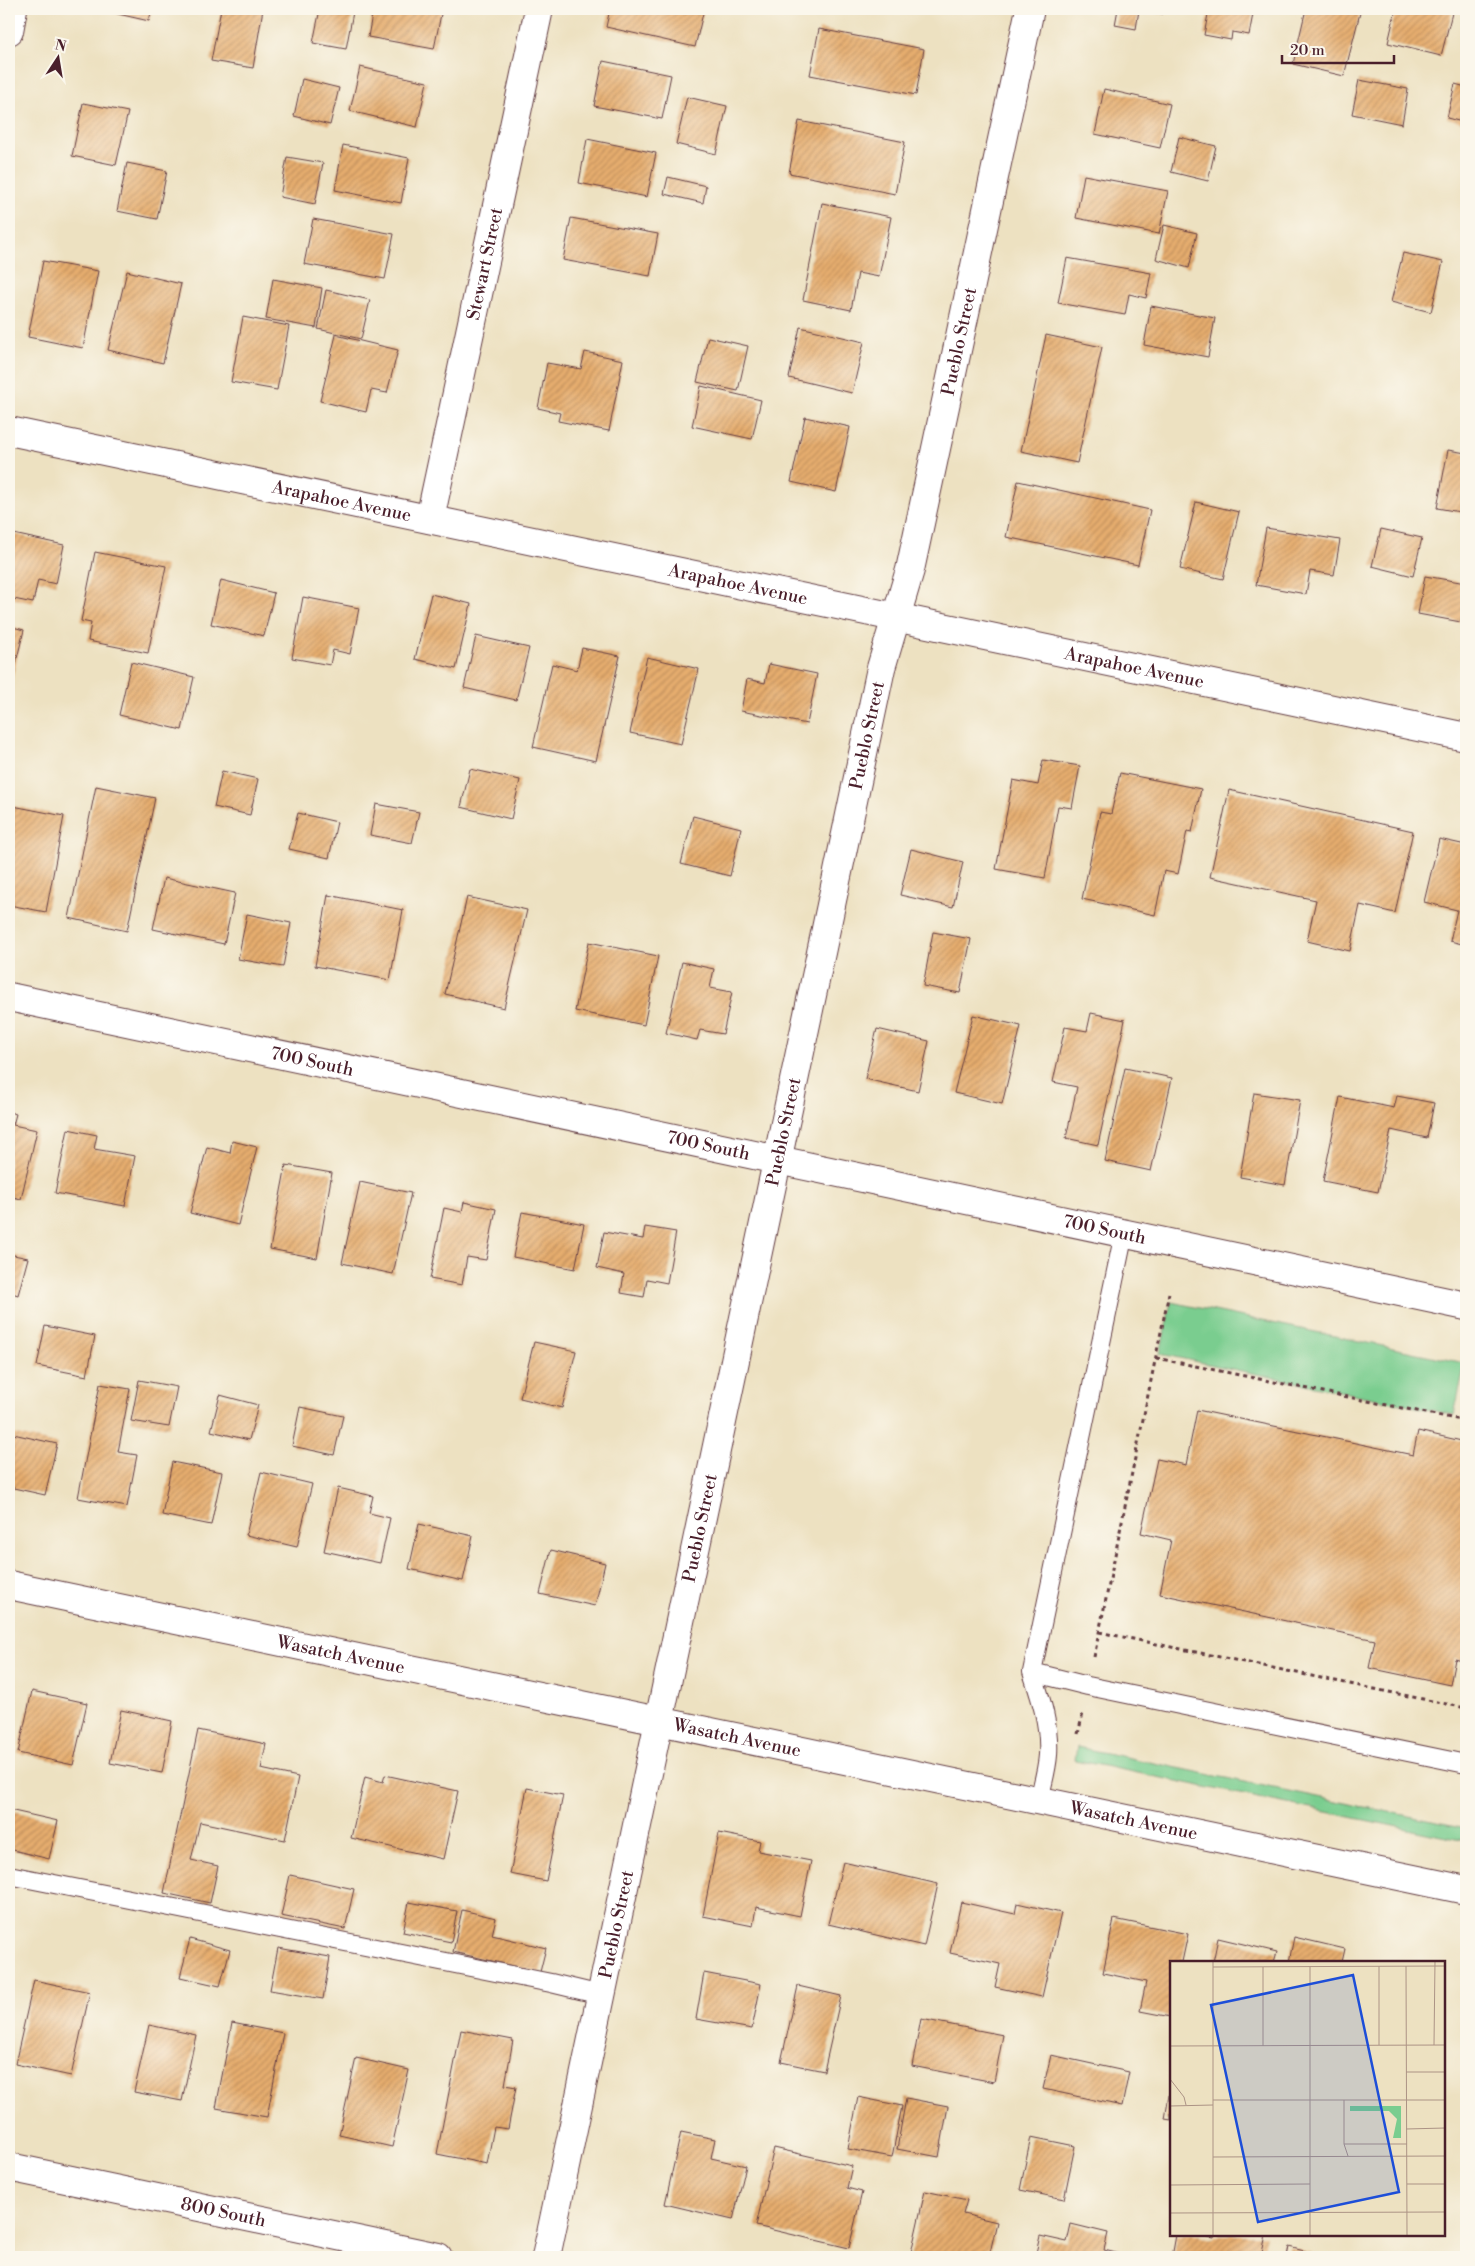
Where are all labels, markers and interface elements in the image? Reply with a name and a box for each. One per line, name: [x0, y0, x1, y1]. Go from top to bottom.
north arrow: [32, 32, 82, 82]
scale bar: [1282, 32, 1395, 64]
text: N: [53, 36, 68, 56]
text: 20 m: [1290, 41, 1325, 60]
street label: Stewart Street: [462, 205, 508, 322]
street label: Pueblo Street: [937, 285, 982, 398]
street label: Arapahoe Avenue: [269, 475, 413, 527]
street label: Arapahoe Avenue: [665, 559, 810, 610]
street label: Arapahoe Avenue: [1062, 642, 1206, 694]
street label: Pueblo Street: [845, 679, 890, 792]
street label: 700 South: [269, 1042, 356, 1082]
street label: Pueblo Street: [761, 1075, 806, 1188]
street label: 700 South: [665, 1126, 752, 1166]
street label: 700 South: [1061, 1210, 1148, 1250]
street label: Pueblo Street: [678, 1471, 723, 1584]
street label: Wasatch Avenue: [274, 1630, 407, 1680]
street label: Wasatch Avenue: [670, 1713, 803, 1763]
street label: Wasatch Avenue: [1066, 1796, 1200, 1846]
street label: Pueblo Street: [594, 1868, 639, 1981]
inset map: [1170, 1961, 1445, 2236]
street label: 800 South: [178, 2192, 268, 2233]

